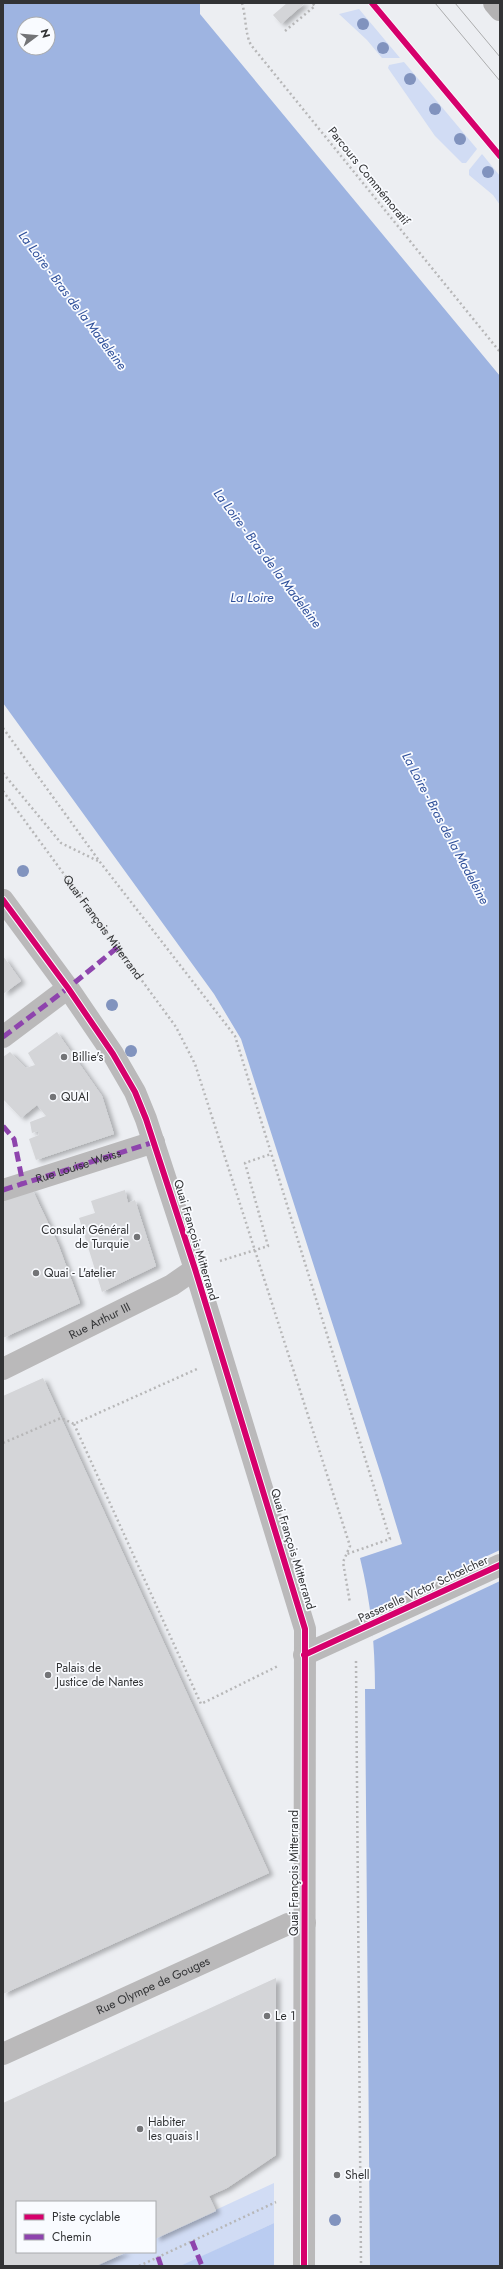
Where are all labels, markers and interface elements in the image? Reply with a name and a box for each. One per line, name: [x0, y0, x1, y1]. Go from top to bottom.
north arrow: [16, 16, 56, 56]
text: N: [37, 27, 55, 40]
street label: Parcours Commémoratif: [324, 123, 415, 229]
water label: La Loire - Bras de la Madeleine: [14, 227, 132, 374]
water label: La Loire - Bras de la Madeleine: [211, 486, 325, 630]
water label: La Loire: [230, 589, 274, 605]
water label: La Loire - Bras de la Madeleine: [397, 749, 494, 908]
street label: Quai François Mitterrand: [58, 871, 147, 984]
place label: Billie's: [72, 1048, 103, 1066]
marker: Billie's: [59, 1052, 69, 1062]
place label: QUAI: [61, 1088, 89, 1106]
marker: QUAI: [48, 1092, 58, 1102]
street label: Rue Louise Weiss: [33, 1144, 123, 1188]
street label: Quai François Mitterrand: [169, 1177, 223, 1303]
place label: Consulat Général de Turquie: [41, 1221, 129, 1253]
marker: Consulat Général de Turquie: [132, 1232, 142, 1242]
place label: Quai - L'atelier: [44, 1264, 117, 1282]
marker: Quai - L'atelier: [31, 1268, 41, 1278]
street label: Rue Arthur III: [66, 1298, 134, 1344]
street label: Quai François Mitterrand: [266, 1486, 320, 1612]
street label: Passerelle Victor Schœlcher: [355, 1551, 492, 1627]
place label: Palais de Justice de Nantes: [54, 1659, 144, 1691]
marker: Palais de Justice de Nantes: [43, 1670, 53, 1680]
street label: Quai François Mitterrand: [285, 1810, 303, 1936]
street label: Rue Olympe de Gouges: [93, 1952, 213, 2019]
place label: Le 1: [275, 2007, 296, 2025]
marker: Le 1: [262, 2011, 272, 2021]
place label: Habiter les quais I: [148, 2113, 199, 2145]
marker: Habiter les quais I: [135, 2124, 145, 2134]
place label: Shell: [345, 2166, 370, 2184]
marker: Shell: [332, 2170, 342, 2180]
legend: [16, 2201, 156, 2253]
text: Piste cyclable: [52, 2208, 120, 2226]
text: Chemin: [52, 2228, 91, 2246]

